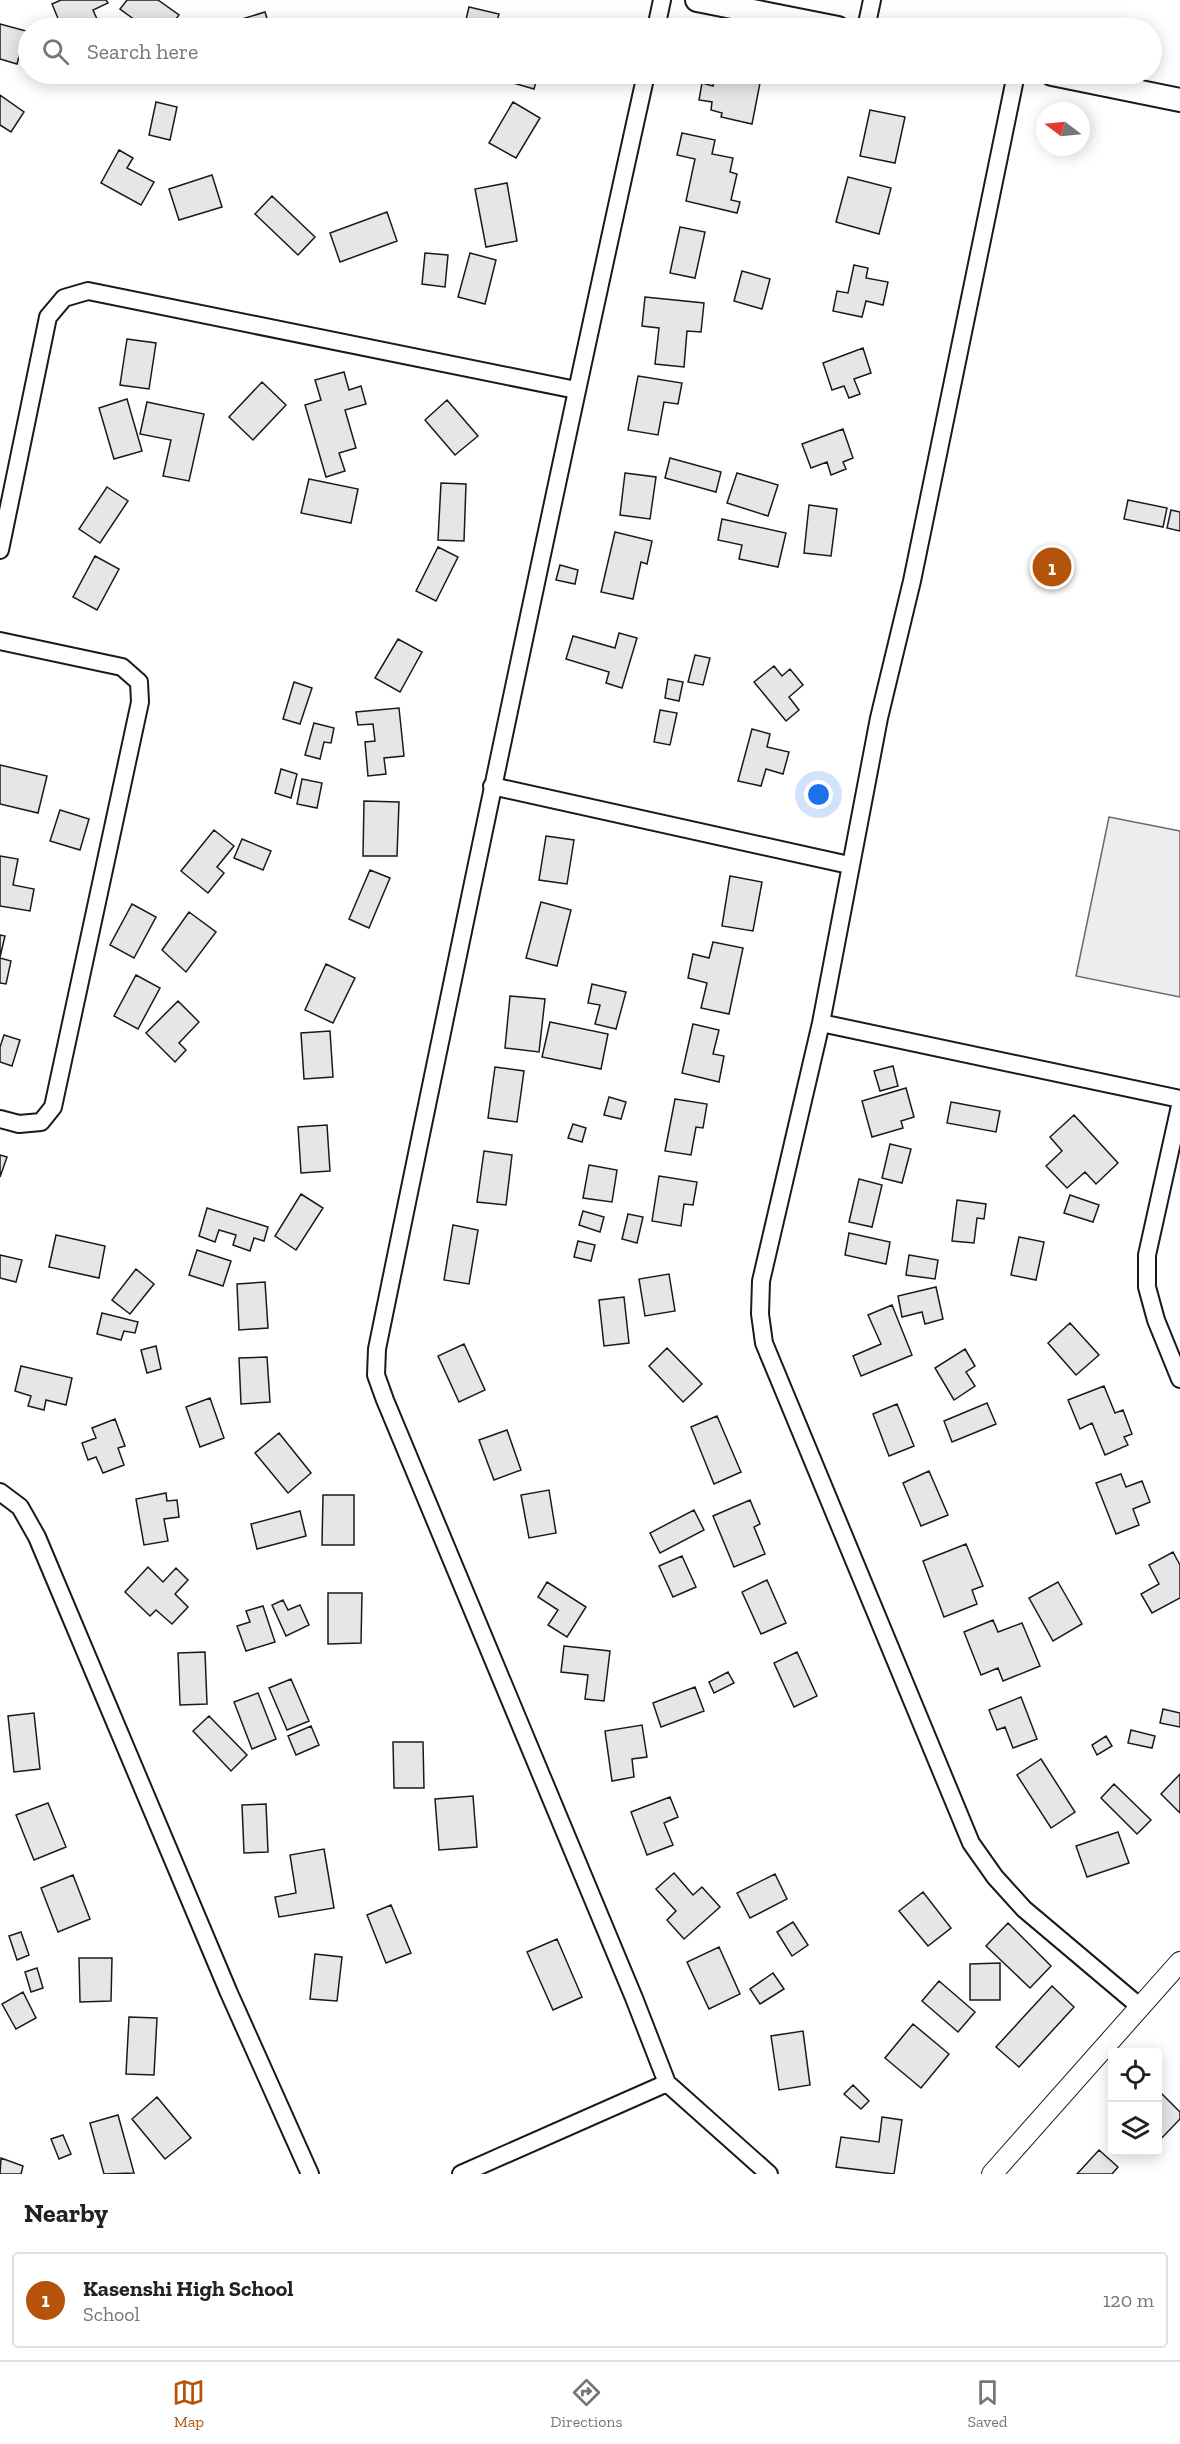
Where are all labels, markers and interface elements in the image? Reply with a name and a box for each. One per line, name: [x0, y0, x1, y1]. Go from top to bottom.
search box: [18, 18, 1162, 84]
icon: search: [39, 35, 72, 68]
text: Search here: [87, 38, 198, 65]
north arrow: [1036, 102, 1090, 156]
pin: 1: [1032, 544, 1072, 590]
your location: [804, 780, 833, 809]
map controls: [1108, 2048, 1162, 2156]
button: locate: [1108, 2048, 1162, 2102]
button: layers: [1108, 2102, 1162, 2156]
text: Nearby: [24, 2197, 108, 2229]
text: Kasenshi High School: [83, 2275, 294, 2302]
text: 1: [41, 2288, 50, 2312]
text: 120 m: [1103, 2288, 1154, 2312]
text: School: [83, 2302, 140, 2326]
tab: Map: [172, 2376, 205, 2431]
tab: Directions: [550, 2376, 623, 2431]
tab: Saved: [967, 2376, 1008, 2431]

